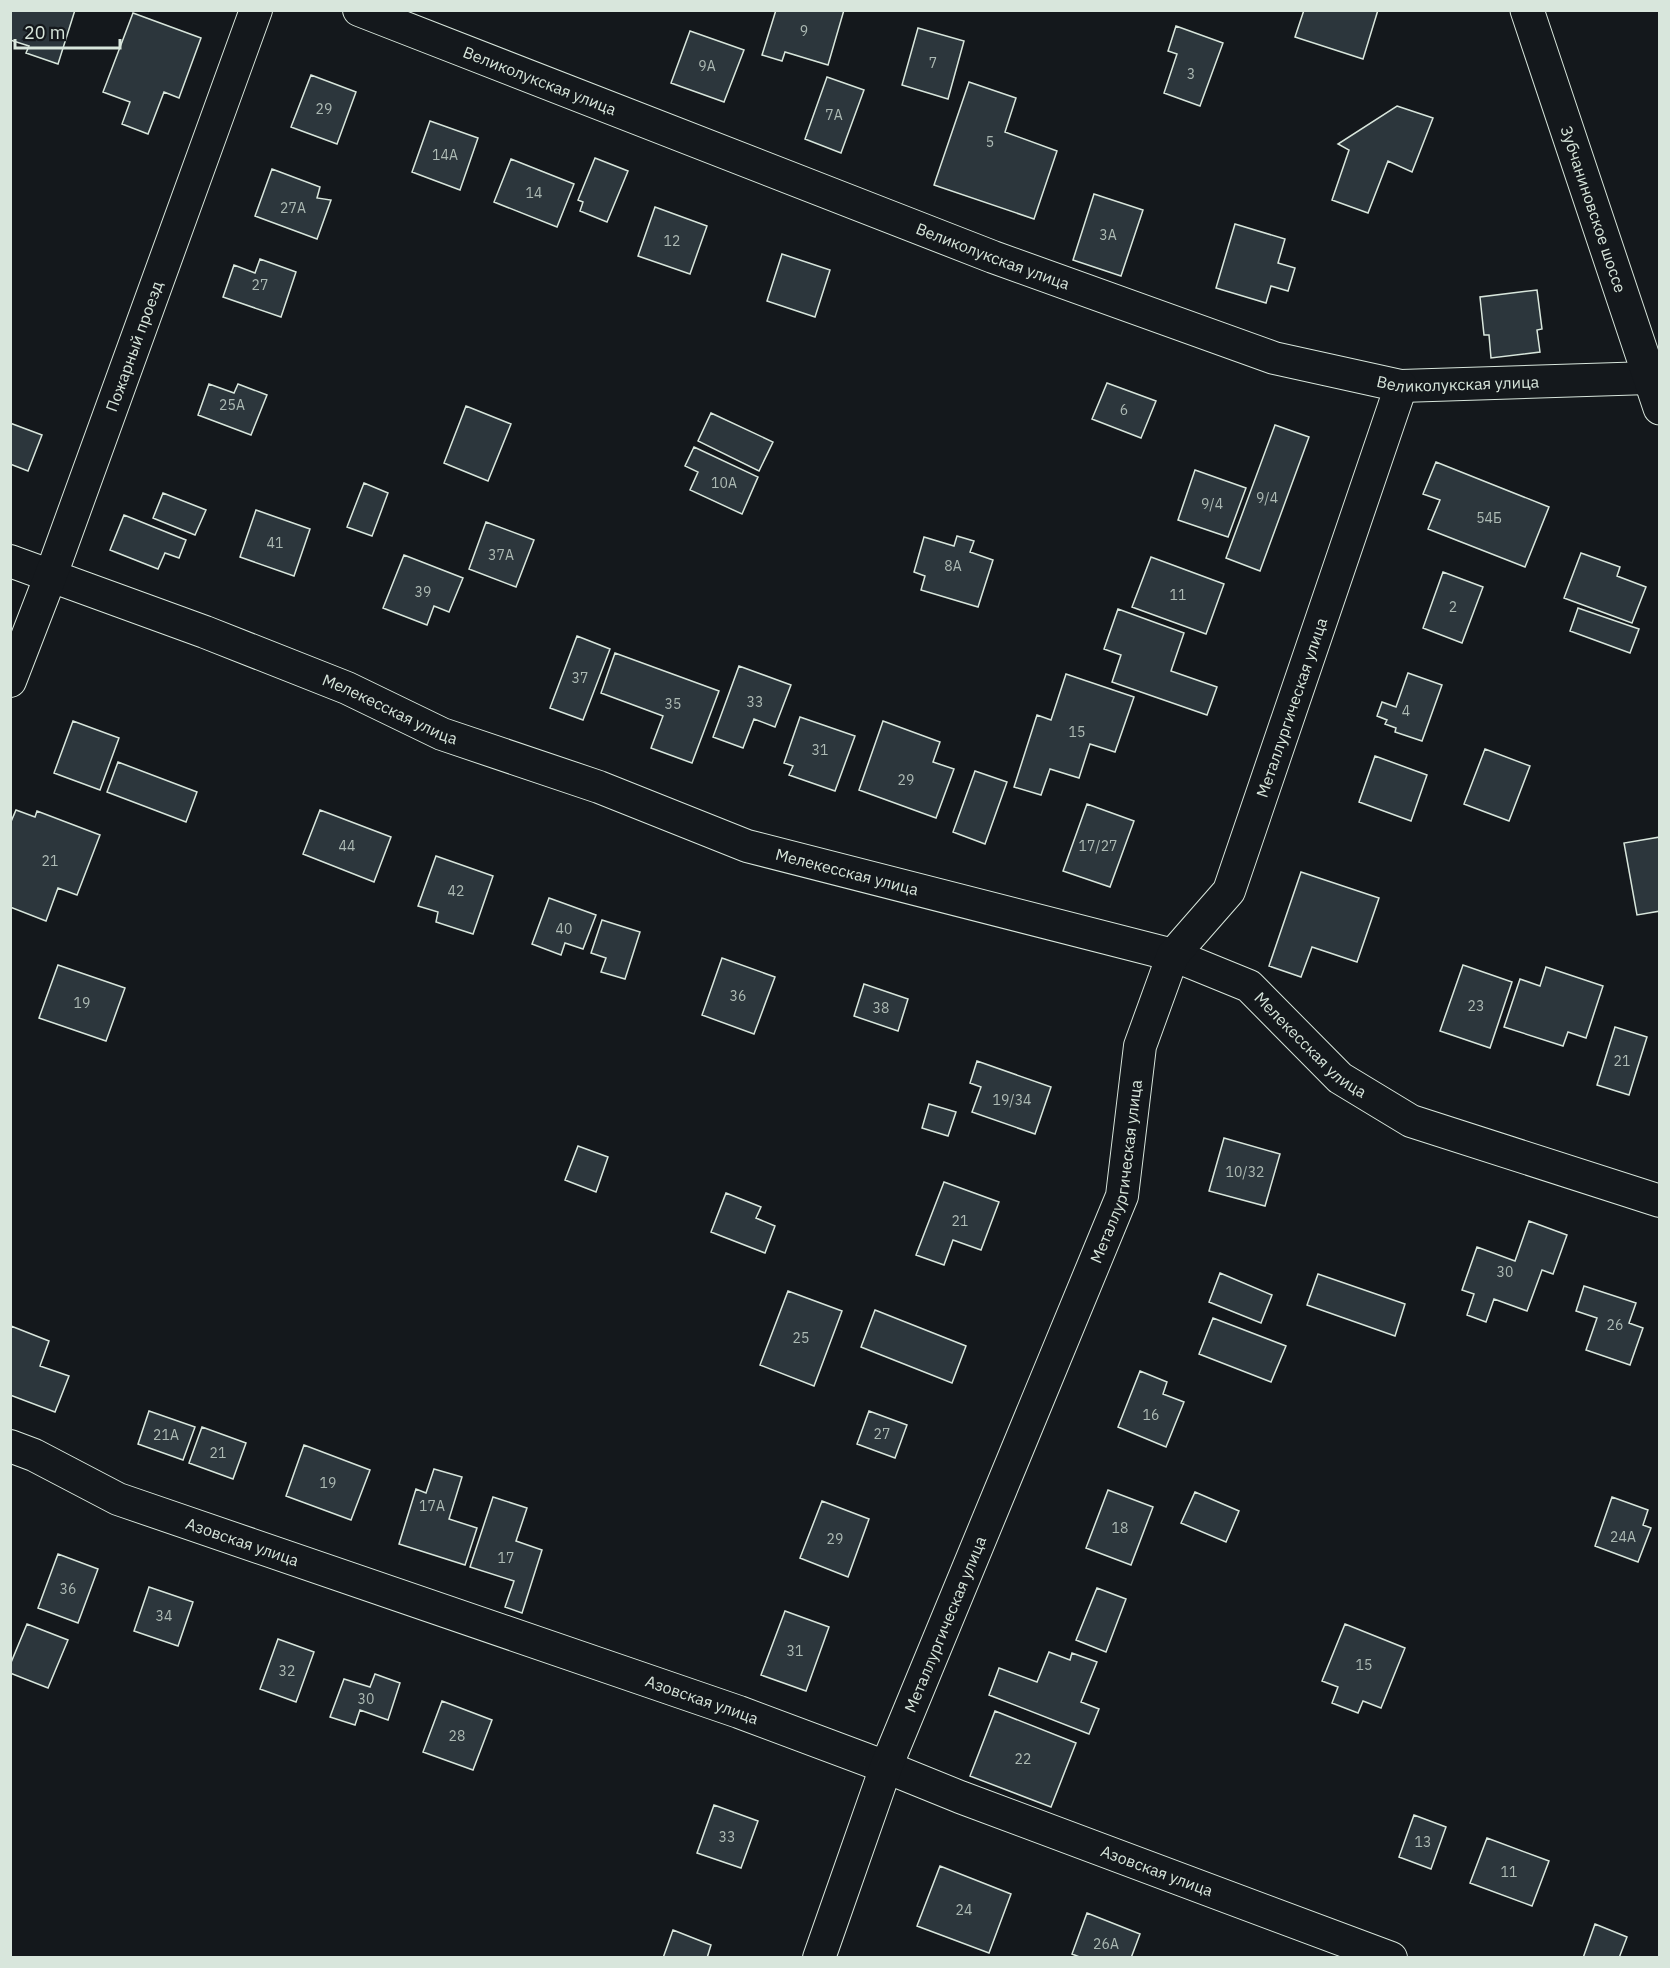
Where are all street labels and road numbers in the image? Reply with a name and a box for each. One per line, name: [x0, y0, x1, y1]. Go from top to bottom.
street label: Великолукская улица: [460, 42, 620, 119]
street label: Зубчаниновское шоссе: [1556, 123, 1631, 295]
street label: Великолукская улица: [913, 218, 1073, 294]
street label: Пожарный проезд: [101, 278, 167, 414]
street label: Великолукская улица: [1375, 371, 1540, 397]
street label: Металлургическая улица: [1252, 615, 1332, 800]
street label: Мелекесская улица: [320, 669, 461, 749]
street label: Мелекесская улица: [773, 844, 921, 900]
street label: Мелекесская улица: [1250, 988, 1371, 1102]
street label: Металлургическая улица: [1085, 1078, 1146, 1266]
street label: Азовская улица: [183, 1513, 302, 1570]
street label: Металлургическая улица: [900, 1533, 991, 1715]
street label: Азовская улица: [643, 1671, 762, 1729]
street label: Азовская улица: [1098, 1841, 1216, 1901]

